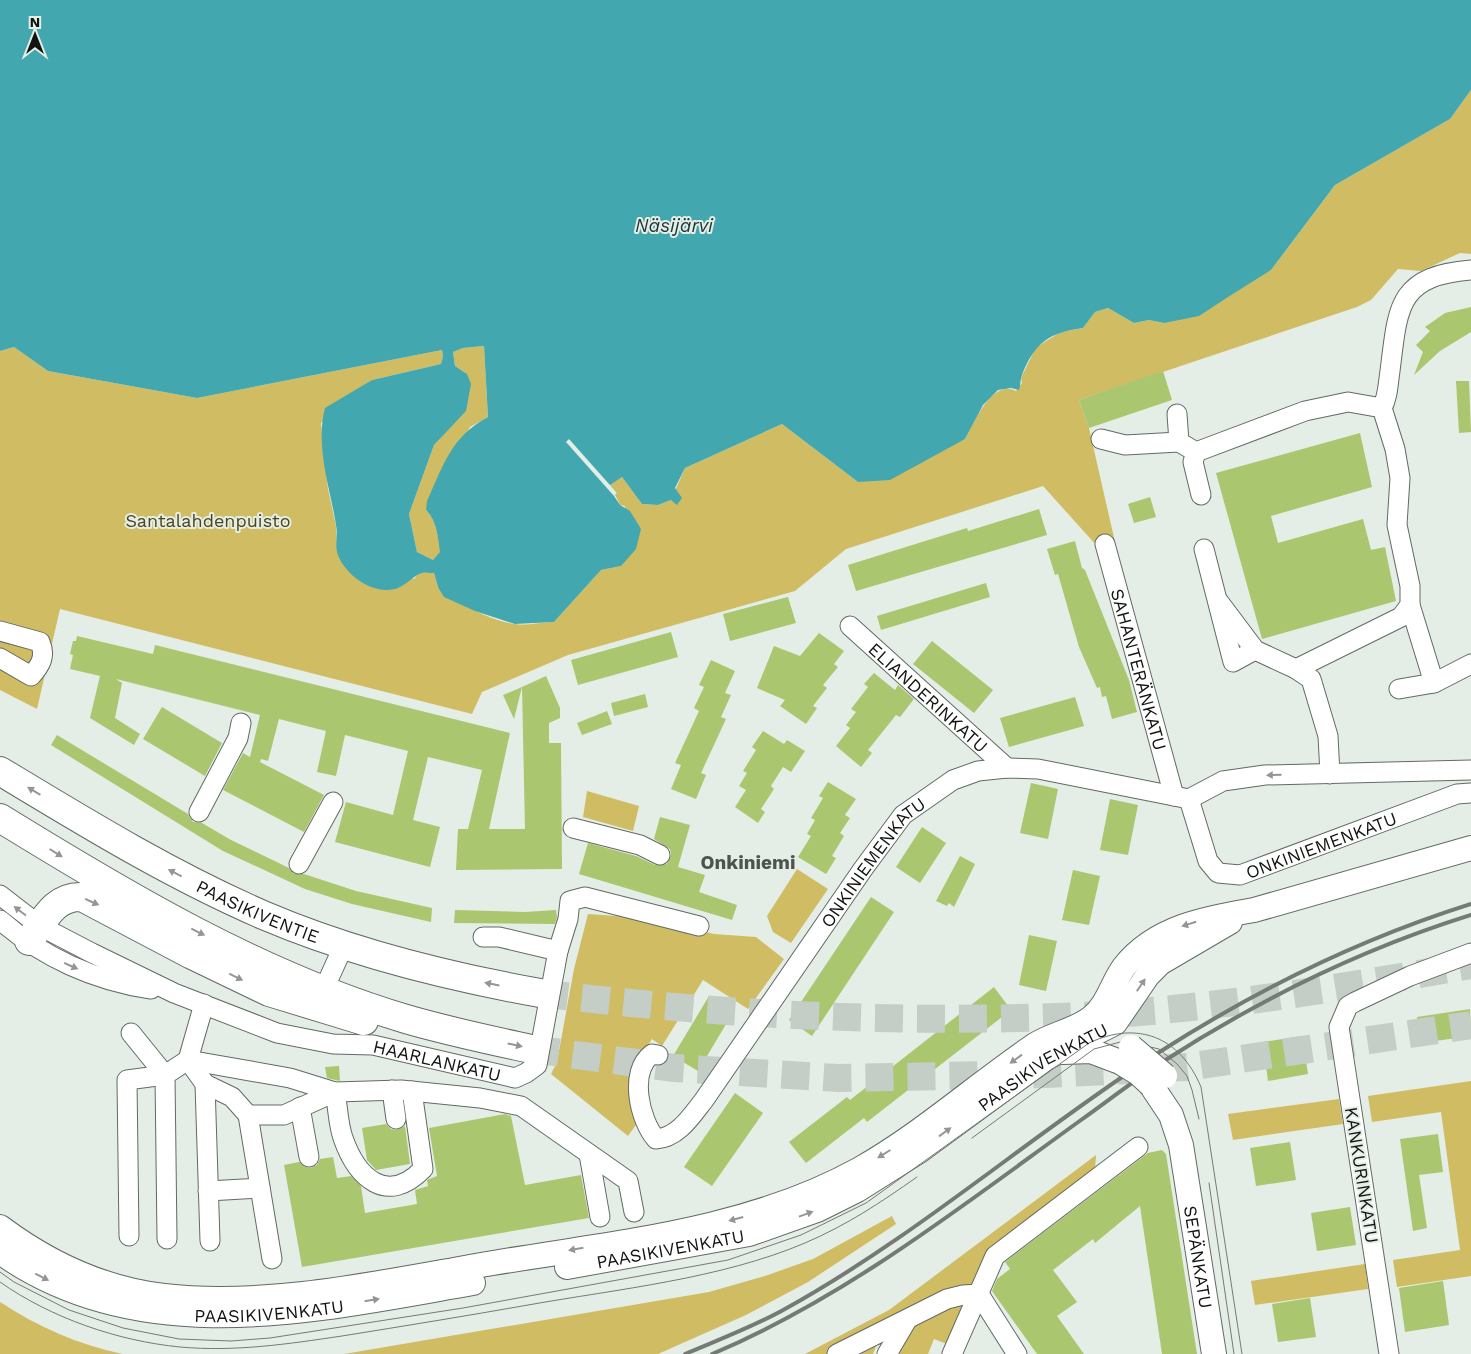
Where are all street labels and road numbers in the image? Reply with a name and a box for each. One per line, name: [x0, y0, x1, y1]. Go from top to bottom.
street label: SAHANTERÄNKATU: [1107, 586, 1171, 753]
street label: ELIANDERINKATU: [865, 638, 993, 756]
street label: ONKINIEMENKATU: [816, 792, 929, 931]
street label: ONKINIEMENKATU: [1243, 807, 1399, 883]
street label: PAASIKIVENTIE: [193, 875, 322, 947]
street label: PAASIKIVENKATU: [973, 1018, 1111, 1115]
street label: HAARLANKATU: [371, 1035, 503, 1085]
street label: KANKURINKATU: [1341, 1105, 1383, 1245]
street label: SEPÄNKATU: [1180, 1204, 1217, 1310]
street label: PAASIKIVENKATU: [595, 1225, 746, 1272]
street label: PAASIKIVENKATU: [194, 1295, 345, 1326]

